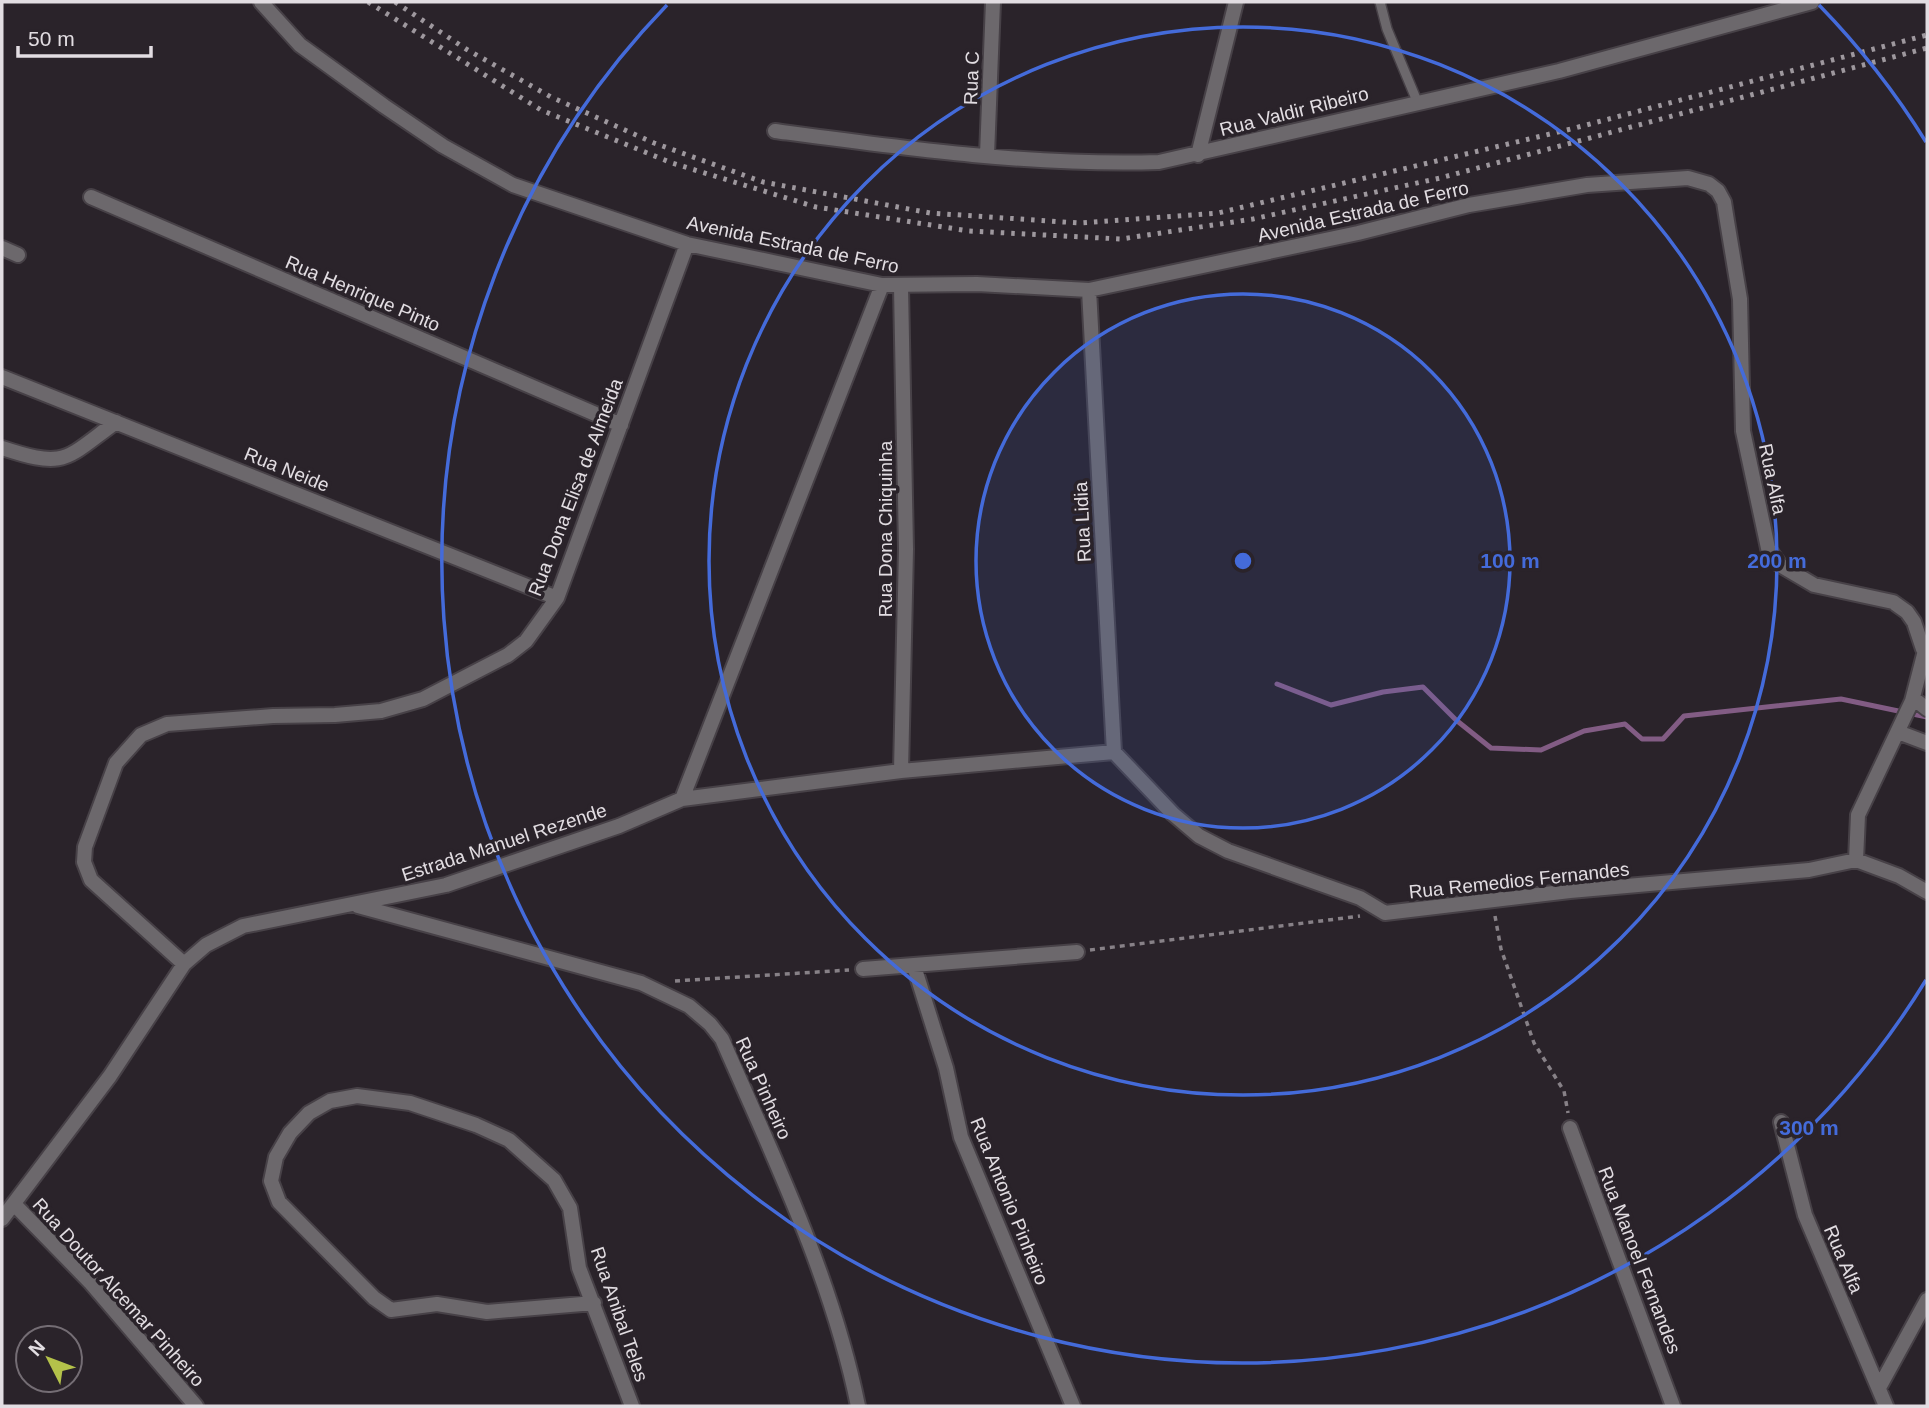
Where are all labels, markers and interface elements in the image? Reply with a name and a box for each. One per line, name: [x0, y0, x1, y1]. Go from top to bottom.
scale bar: [18, 14, 150, 58]
text: 50 m: [28, 27, 75, 50]
street label: Rua C: [960, 51, 983, 105]
street label: Rua Valdir Ribeiro: [1217, 83, 1371, 140]
street label: Avenida Estrada de Ferro: [1255, 177, 1471, 246]
street label: Avenida Estrada de Ferro: [685, 212, 901, 277]
street label: Rua Henrique Pinto: [282, 251, 443, 336]
street label: Rua Dona Elisa de Almeida: [524, 375, 627, 599]
street label: Rua Dona Chiquinha: [875, 440, 896, 617]
street label: Rua Alfa: [1755, 442, 1790, 517]
street label: Rua Neide: [241, 443, 332, 496]
street label: Rua Lidia: [1070, 481, 1095, 563]
centre of rings: [1231, 549, 1255, 573]
text: 100 m: [1480, 549, 1540, 572]
text: 200 m: [1747, 549, 1807, 572]
street label: Estrada Manuel Rezende: [399, 799, 609, 886]
street label: Rua Remedios Fernandes: [1408, 858, 1630, 903]
street label: Rua Pinheiro: [732, 1034, 795, 1143]
street label: Rua Antonio Pinheiro: [966, 1114, 1053, 1288]
text: 300 m: [1779, 1116, 1839, 1139]
street label: Rua Manoel Fernandes: [1594, 1164, 1685, 1357]
street label: Rua Doutor Alcemar Pinheiro: [28, 1194, 209, 1391]
street label: Rua Alfa: [1820, 1222, 1867, 1297]
street label: Rua Anibal Teles: [587, 1244, 652, 1384]
north arrow: [14, 1324, 84, 1394]
text: N: [24, 1336, 49, 1360]

